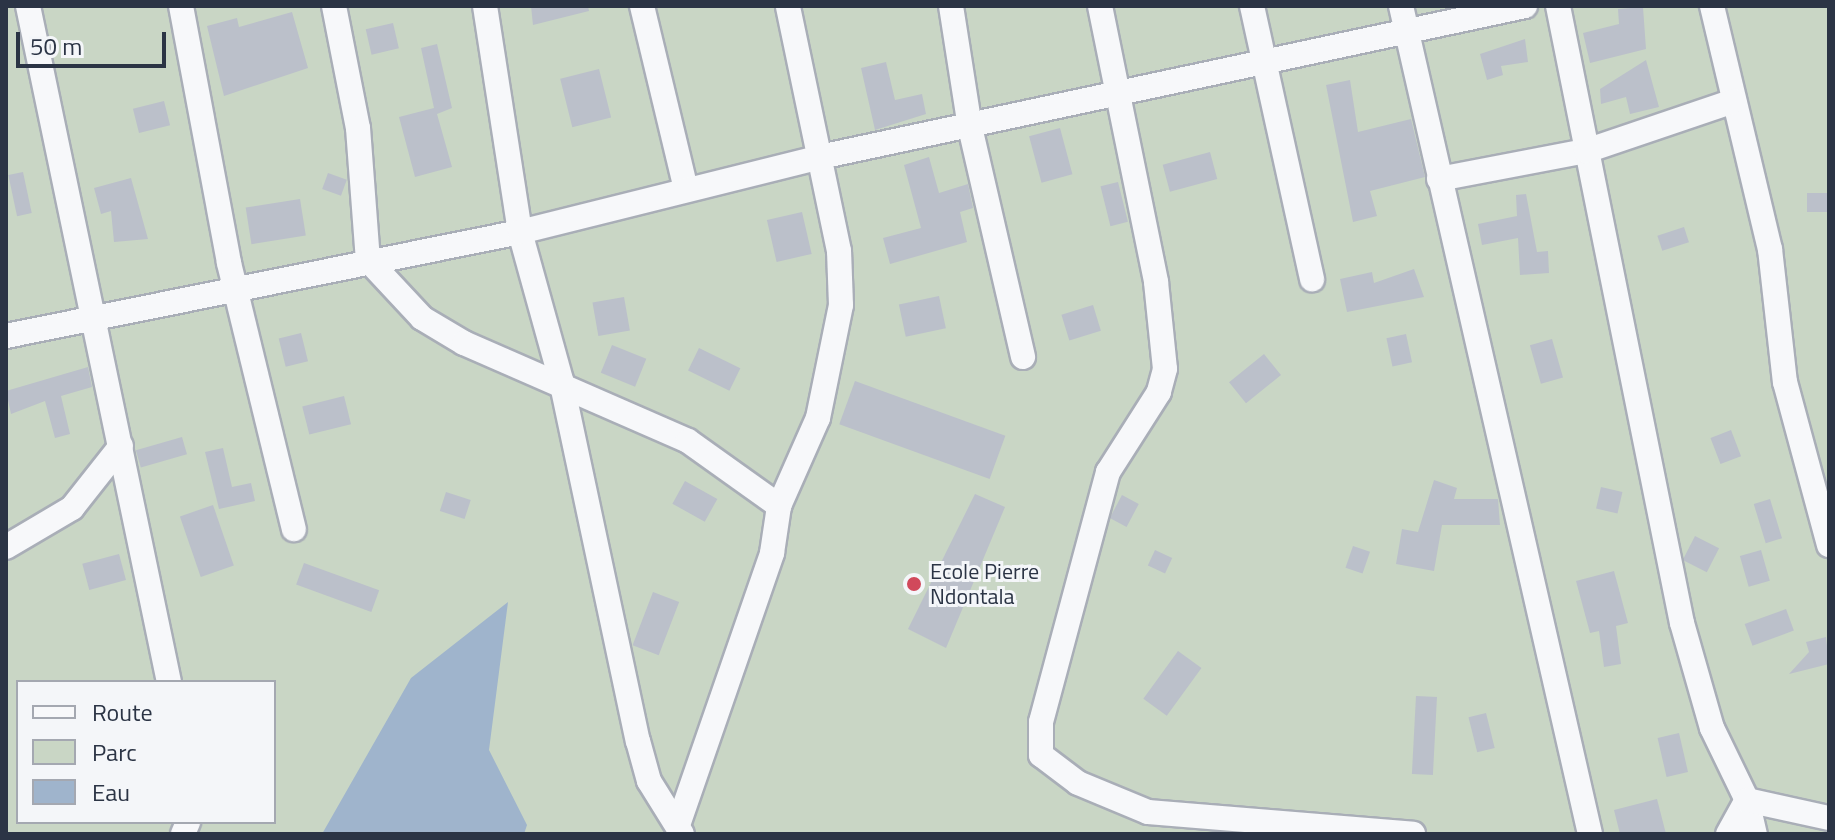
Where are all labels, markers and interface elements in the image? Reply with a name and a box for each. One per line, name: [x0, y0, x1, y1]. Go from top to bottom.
scale bar: [20, 16, 170, 66]
text: 50 m: [30, 28, 82, 64]
place label: Ecole Pierre Ndontala: [930, 558, 1039, 610]
marker: Ecole Pierre Ndontala: [905, 575, 923, 593]
legend: [16, 680, 276, 824]
text: Route: [92, 694, 153, 730]
text: Parc: [92, 734, 137, 770]
text: Eau: [92, 774, 130, 810]

